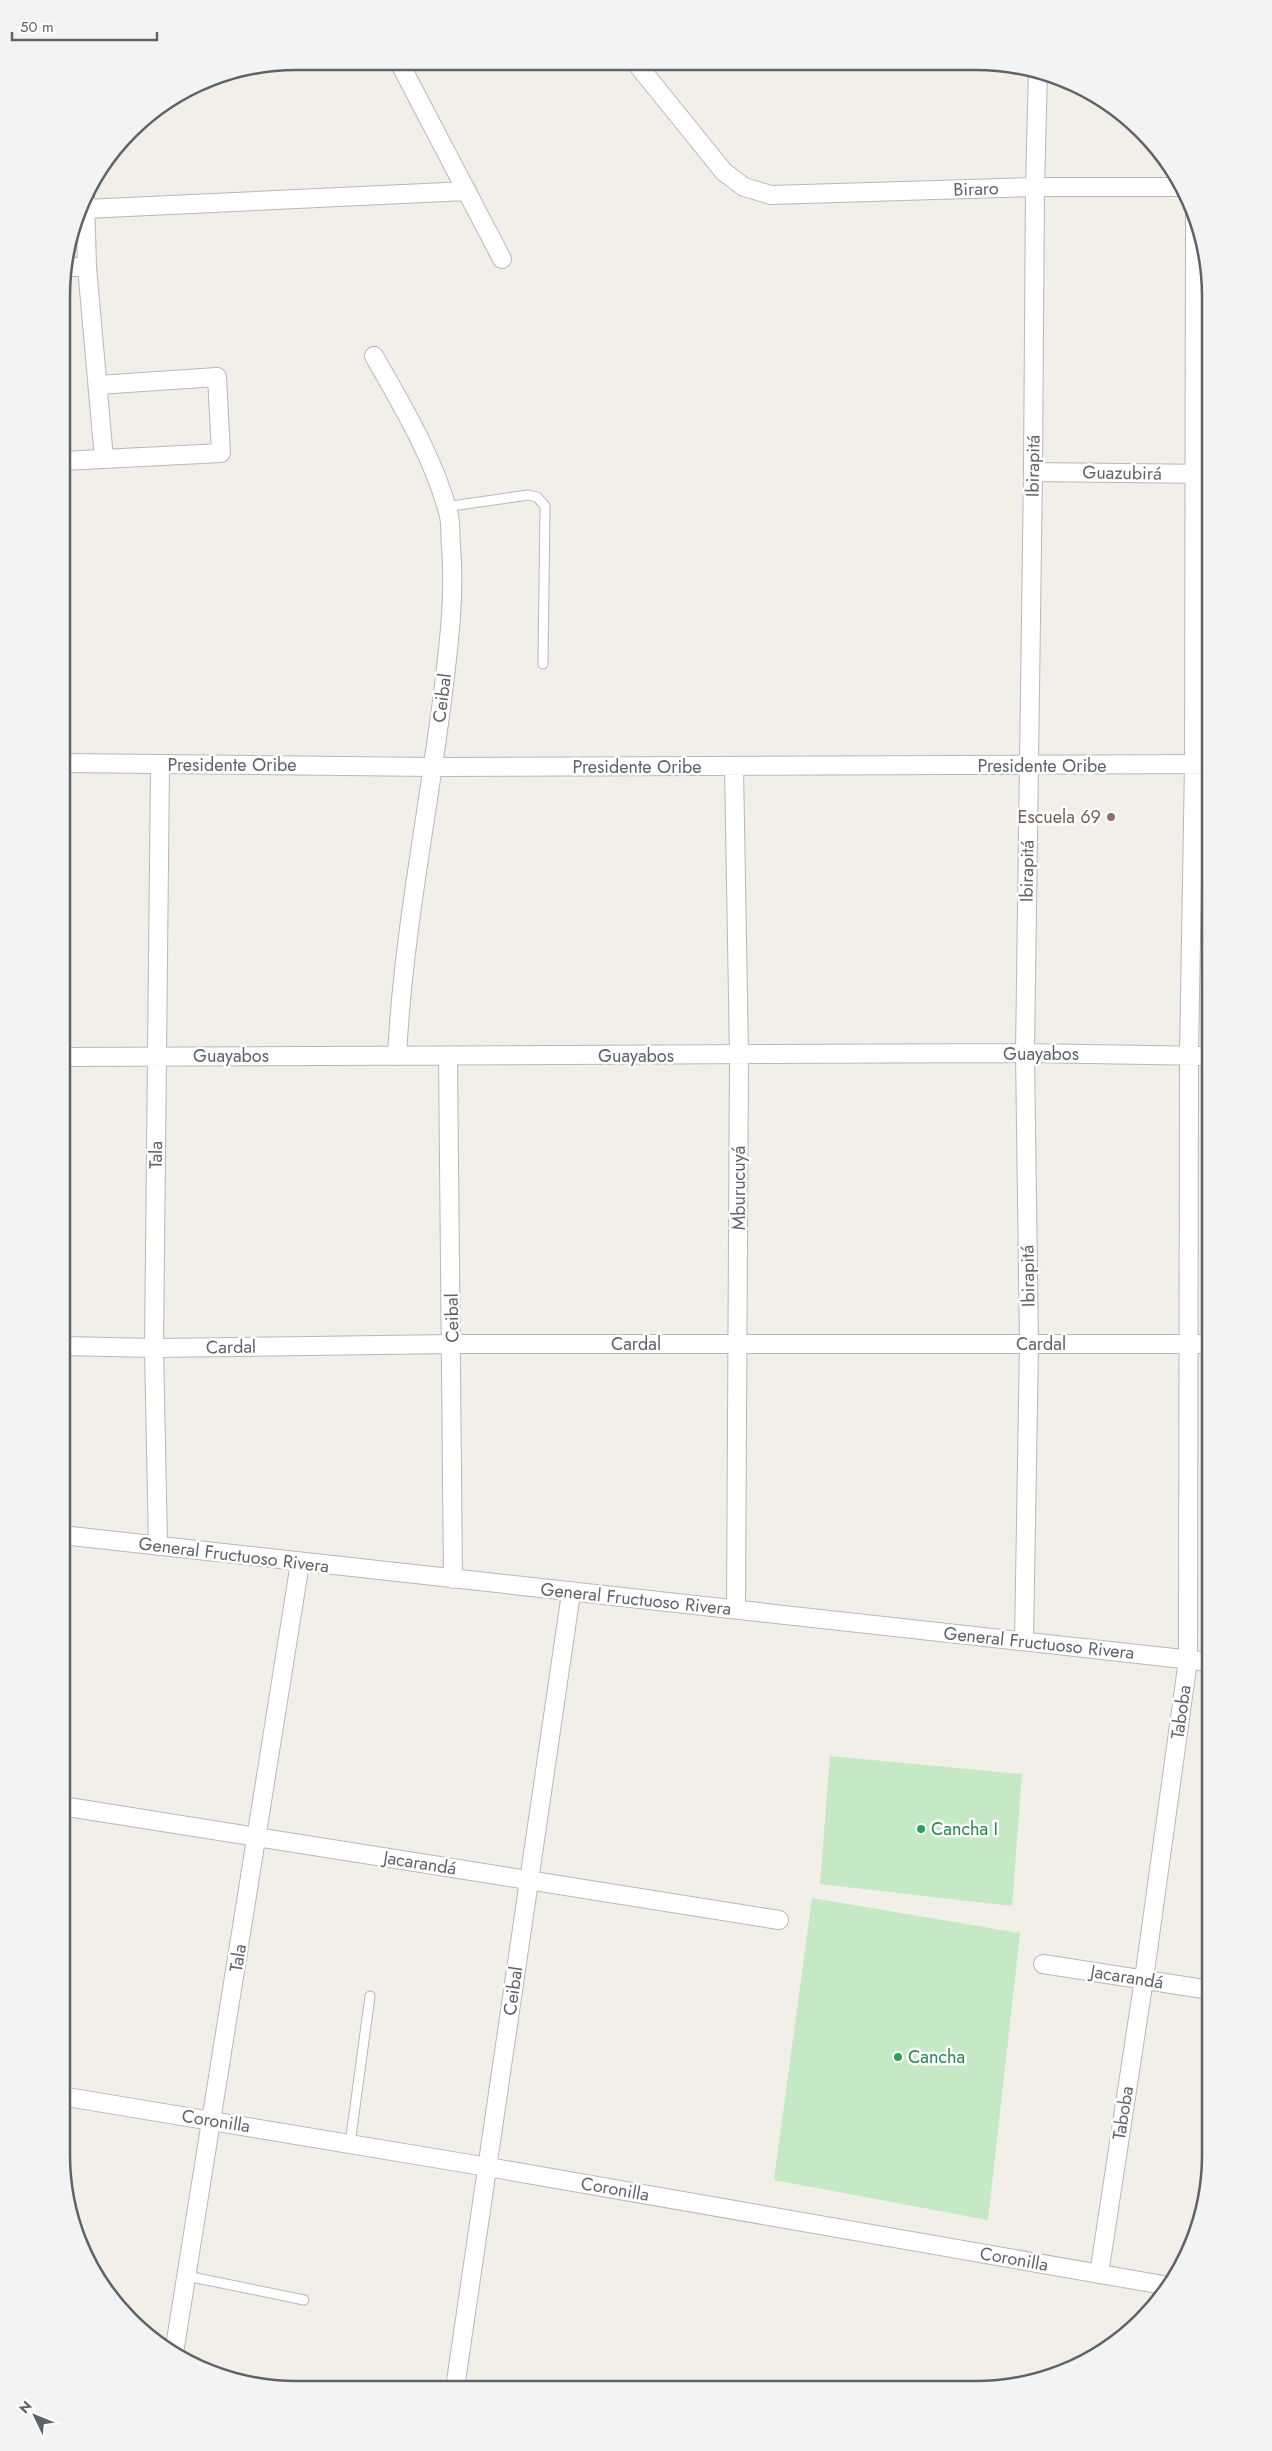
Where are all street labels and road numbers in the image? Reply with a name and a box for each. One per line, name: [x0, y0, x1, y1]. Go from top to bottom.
street label: Biraro: [953, 175, 999, 203]
street label: Ibirapitá: [1019, 435, 1047, 497]
street label: Guazubirá: [1082, 459, 1162, 487]
street label: Ceibal: [426, 672, 458, 724]
street label: Presidente Oribe: [167, 752, 297, 778]
street label: Presidente Oribe: [977, 753, 1107, 779]
street label: Presidente Oribe: [572, 754, 702, 780]
street label: Ibirapitá: [1013, 840, 1041, 902]
street label: Guayabos: [1003, 1041, 1079, 1067]
street label: Guayabos: [193, 1043, 269, 1069]
street label: Guayabos: [598, 1043, 674, 1069]
street label: Tala: [143, 1141, 169, 1169]
street label: Mburucuyá: [726, 1146, 752, 1230]
street label: Ibirapitá: [1014, 1245, 1042, 1307]
street label: Ceibal: [439, 1293, 465, 1343]
street label: Cardal: [611, 1331, 661, 1357]
street label: Cardal: [1016, 1331, 1066, 1357]
street label: Cardal: [206, 1334, 256, 1360]
street label: General Fructuoso Rivera: [137, 1530, 331, 1580]
street label: General Fructuoso Rivera: [539, 1576, 733, 1622]
street label: General Fructuoso Rivera: [942, 1620, 1136, 1666]
street label: Taboba: [1164, 1683, 1198, 1741]
street label: Jacarandá: [380, 1844, 458, 1882]
street label: Tala: [223, 1942, 253, 1974]
street label: Jacarandá: [1087, 1958, 1165, 1996]
street label: Ceibal: [497, 1965, 529, 2017]
street label: Taboba: [1106, 2084, 1140, 2142]
street label: Coronilla: [180, 2103, 252, 2139]
street label: Coronilla: [579, 2170, 651, 2208]
street label: Coronilla: [978, 2240, 1050, 2278]

